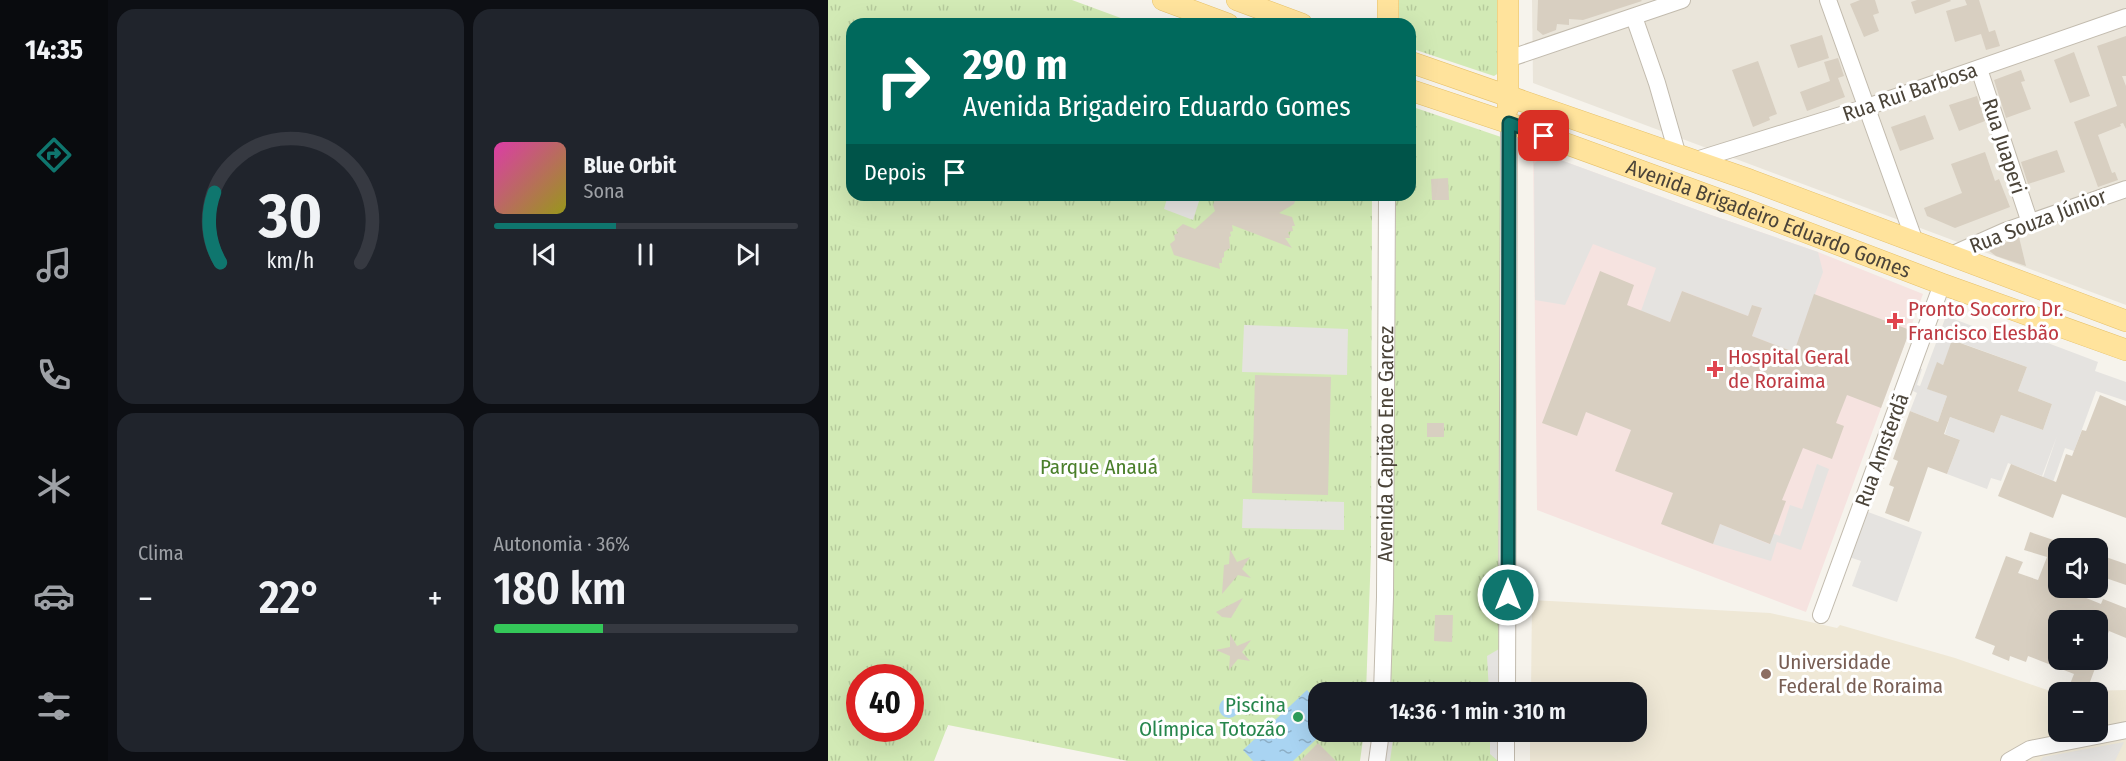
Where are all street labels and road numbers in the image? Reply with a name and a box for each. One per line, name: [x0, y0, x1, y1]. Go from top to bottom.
street label: Rua Rui Barbosa: [1839, 57, 1981, 127]
street label: Rua Juaperi: [1976, 95, 2032, 197]
street label: Avenida Brigadeiro Eduardo Gomes: [1623, 154, 1914, 284]
street label: Rua Souza Júnior: [1966, 183, 2111, 259]
street label: Avenida Capitão Ene Garcez: [1372, 326, 1399, 562]
street label: Rua Amsterdã: [1849, 390, 1915, 510]

